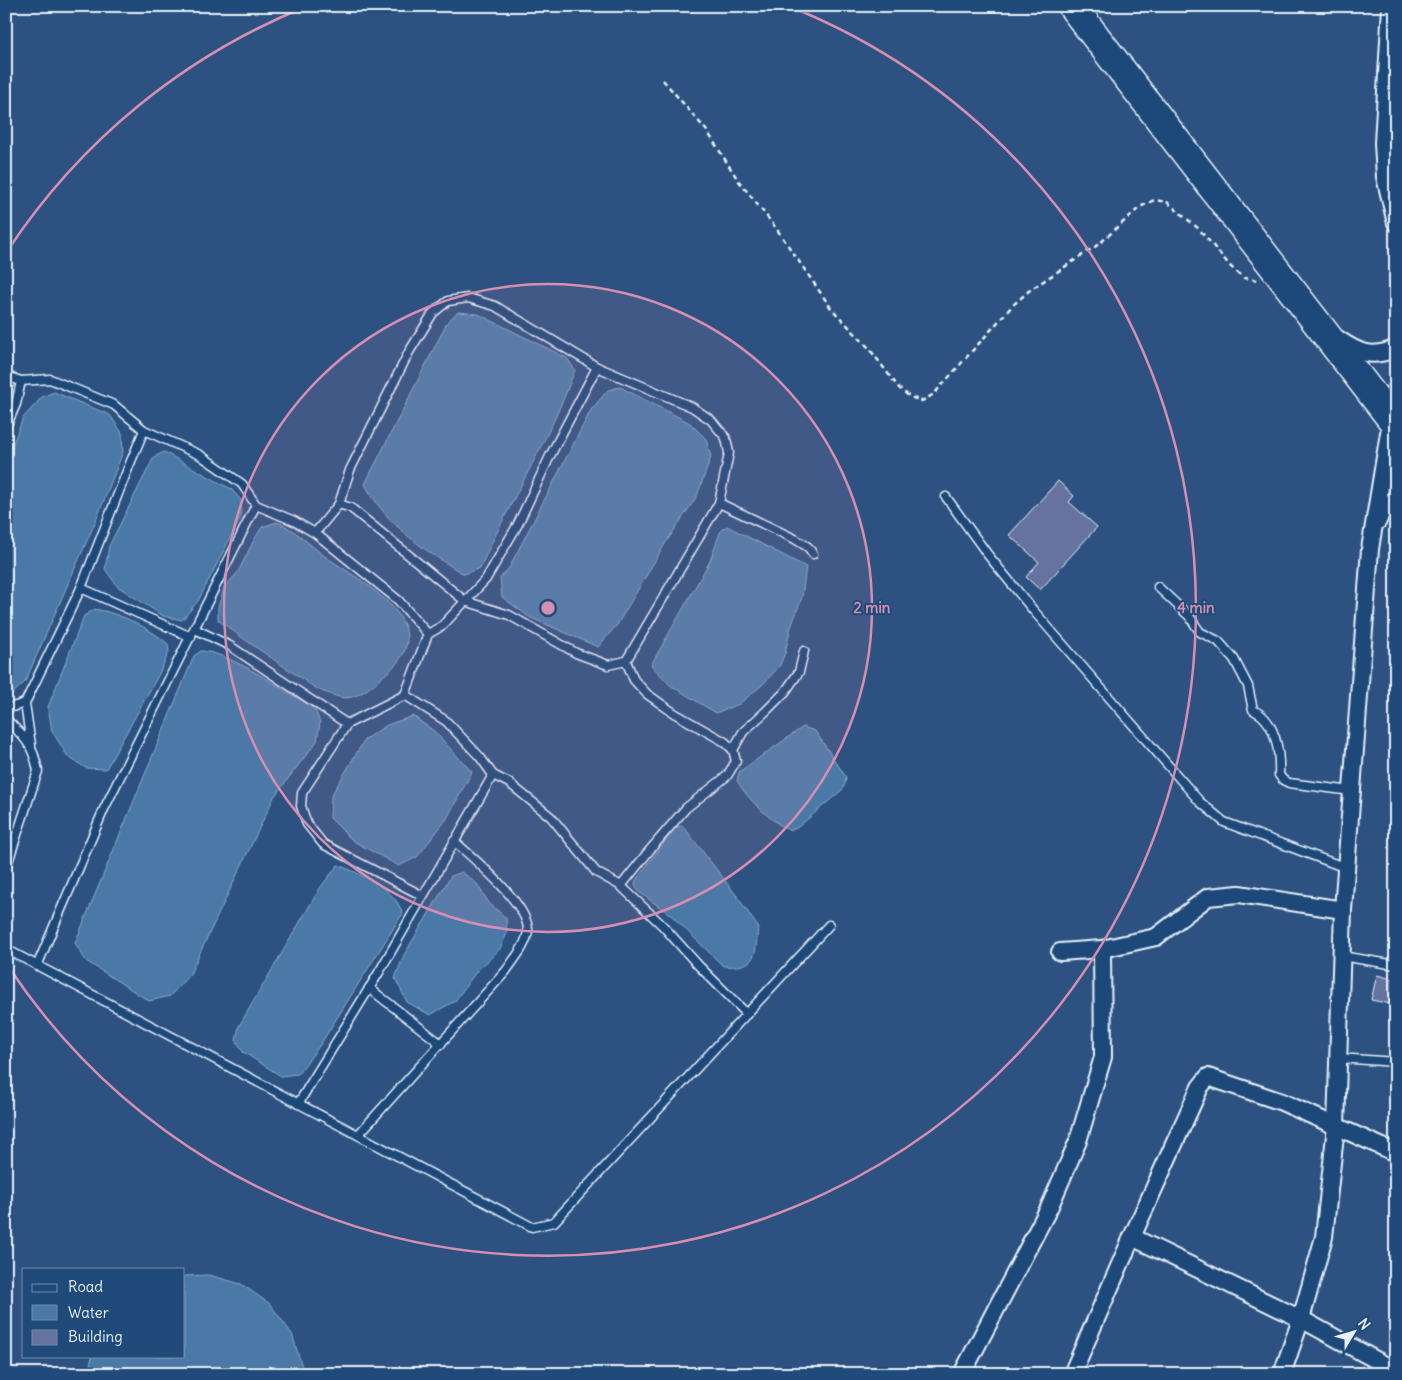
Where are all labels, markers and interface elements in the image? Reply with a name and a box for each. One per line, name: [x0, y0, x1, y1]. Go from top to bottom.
text: 2 min: [854, 598, 891, 617]
text: 4 min: [1177, 598, 1215, 617]
centre of rings: [539, 599, 557, 617]
legend: [22, 1268, 185, 1358]
text: Road: [68, 1277, 103, 1296]
text: Water: [68, 1303, 109, 1322]
north arrow: [1330, 1308, 1380, 1358]
text: N: [1354, 1315, 1374, 1333]
text: Building: [68, 1327, 123, 1346]

